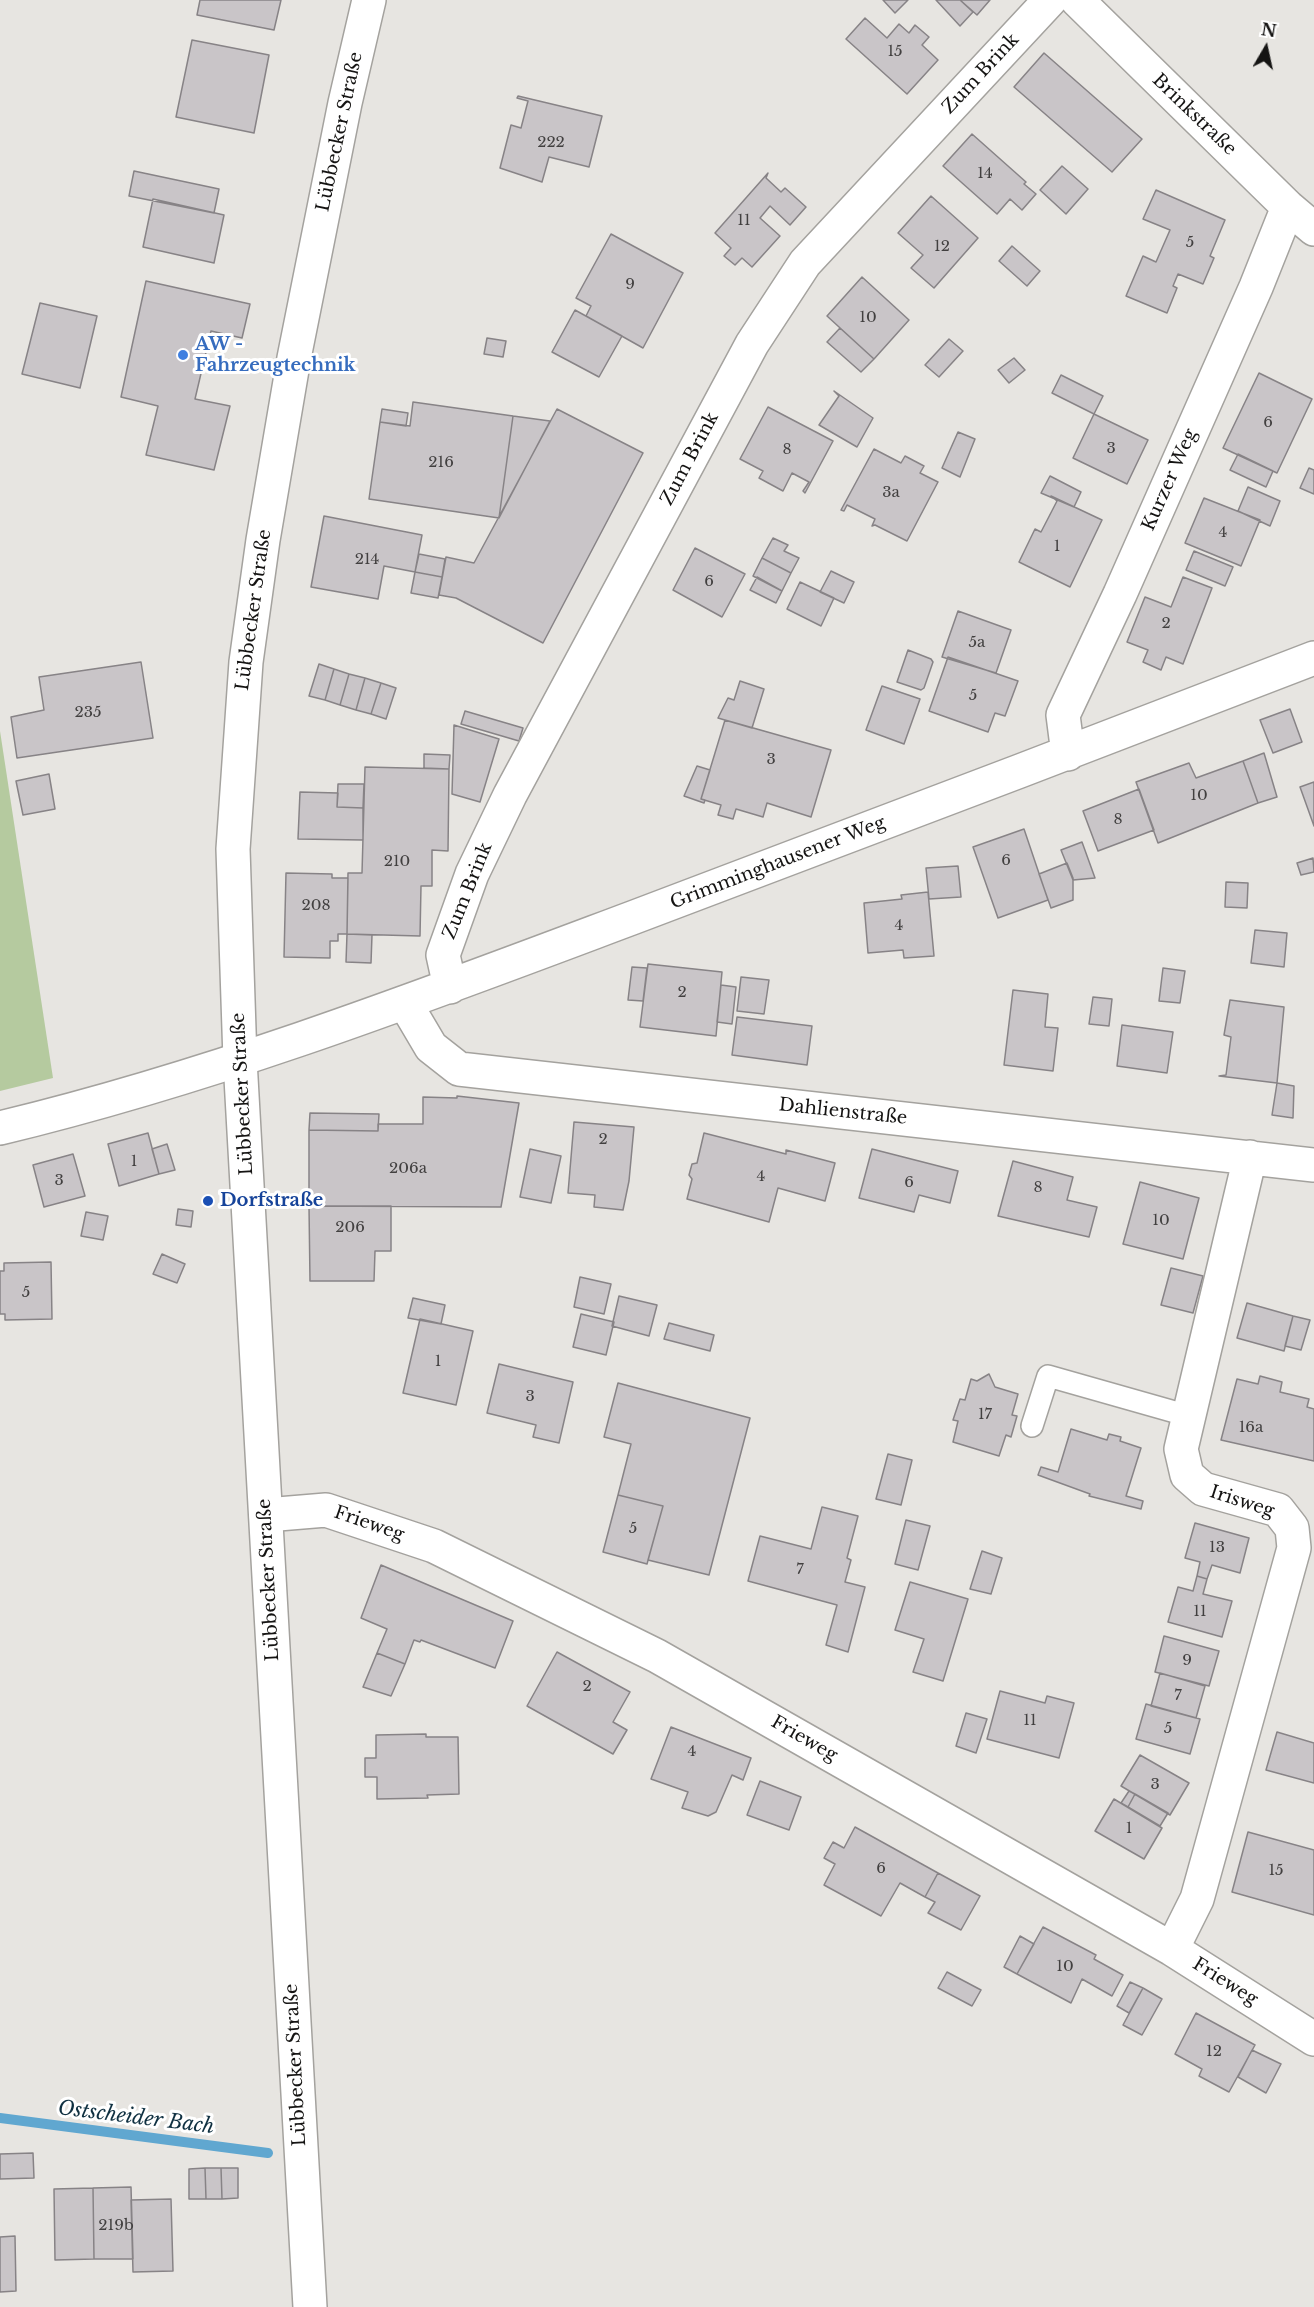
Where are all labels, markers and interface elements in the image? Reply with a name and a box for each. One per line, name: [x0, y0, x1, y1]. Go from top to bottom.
north arrow: [1236, 18, 1296, 78]
text: N: [1260, 19, 1278, 41]
street label: Zum Brink: [938, 29, 1024, 119]
house number: 15: [887, 43, 903, 61]
street label: Lübbecker Straße: [313, 50, 367, 214]
street label: Brinkstraße: [1148, 70, 1240, 160]
house number: 222: [537, 134, 565, 152]
house number: 14: [977, 165, 993, 183]
house number: 11: [737, 212, 751, 230]
house number: 5: [1186, 234, 1194, 252]
house number: 12: [934, 238, 950, 256]
house number: 9: [625, 276, 635, 294]
house number: 10: [859, 309, 877, 327]
place label: AW - Fahrzeugtechnik: [195, 334, 356, 376]
marker: AW - Fahrzeugtechnik: [176, 348, 190, 362]
street label: Zum Brink: [656, 409, 724, 509]
house number: 6: [1263, 414, 1273, 432]
street label: Kurzer Weg: [1138, 426, 1202, 534]
house number: 3: [1106, 440, 1116, 458]
house number: 8: [782, 441, 792, 459]
house number: 216: [428, 454, 454, 472]
house number: 3a: [882, 484, 900, 502]
house number: 4: [1219, 524, 1227, 542]
street label: Lübbecker Straße: [232, 528, 276, 692]
house number: 1: [1054, 538, 1060, 556]
house number: 214: [355, 551, 379, 569]
house number: 6: [704, 573, 714, 591]
house number: 2: [1161, 615, 1171, 633]
house number: 5a: [969, 634, 985, 652]
house number: 5: [969, 687, 977, 705]
house number: 235: [75, 704, 101, 722]
house number: 3: [766, 751, 776, 769]
house number: 10: [1190, 787, 1208, 805]
house number: 8: [1113, 811, 1123, 829]
street label: Grimminghausener Weg: [667, 812, 889, 914]
street label: Zum Brink: [439, 840, 497, 942]
house number: 6: [1001, 852, 1011, 870]
house number: 210: [384, 853, 410, 871]
house number: 208: [301, 897, 331, 915]
house number: 4: [895, 917, 903, 935]
house number: 2: [677, 984, 687, 1002]
street label: Lübbecker Straße: [228, 1012, 258, 1176]
street label: Dahlienstraße: [778, 1095, 908, 1129]
house number: 2: [598, 1131, 608, 1149]
house number: 1: [131, 1153, 137, 1171]
house number: 206a: [389, 1160, 427, 1178]
house number: 4: [757, 1168, 765, 1186]
house number: 3: [54, 1172, 64, 1190]
house number: 6: [904, 1174, 914, 1192]
house number: 8: [1033, 1179, 1043, 1197]
place label: Dorfstraße: [220, 1190, 323, 1212]
marker: Dorfstraße: [201, 1194, 215, 1208]
house number: 10: [1152, 1212, 1170, 1230]
house number: 206: [335, 1219, 365, 1237]
house number: 5: [22, 1284, 30, 1302]
house number: 1: [435, 1353, 441, 1371]
house number: 3: [525, 1388, 535, 1406]
house number: 17: [978, 1406, 992, 1424]
house number: 16a: [1239, 1419, 1263, 1437]
street label: Irisweg: [1207, 1481, 1277, 1523]
street label: Lübbecker Straße: [254, 1498, 284, 1662]
street label: Frieweg: [331, 1502, 407, 1546]
house number: 5: [629, 1520, 637, 1538]
house number: 13: [1209, 1539, 1225, 1557]
house number: 7: [796, 1561, 804, 1579]
house number: 11: [1193, 1603, 1207, 1621]
house number: 9: [1182, 1652, 1192, 1670]
house number: 2: [582, 1678, 592, 1696]
house number: 7: [1174, 1687, 1182, 1705]
street label: Frieweg: [767, 1711, 841, 1767]
house number: 11: [1023, 1712, 1037, 1730]
house number: 5: [1164, 1720, 1172, 1738]
house number: 4: [688, 1743, 696, 1761]
house number: 3: [1150, 1776, 1160, 1794]
house number: 1: [1126, 1820, 1132, 1838]
house number: 6: [876, 1860, 886, 1878]
house number: 15: [1268, 1862, 1284, 1880]
street label: Frieweg: [1188, 1954, 1262, 2010]
house number: 10: [1056, 1958, 1074, 1976]
street label: Lübbecker Straße: [281, 1983, 311, 2147]
house number: 12: [1206, 2043, 1222, 2061]
water label: Ostscheider Bach: [57, 2097, 215, 2139]
house number: 219b: [98, 2217, 134, 2235]

